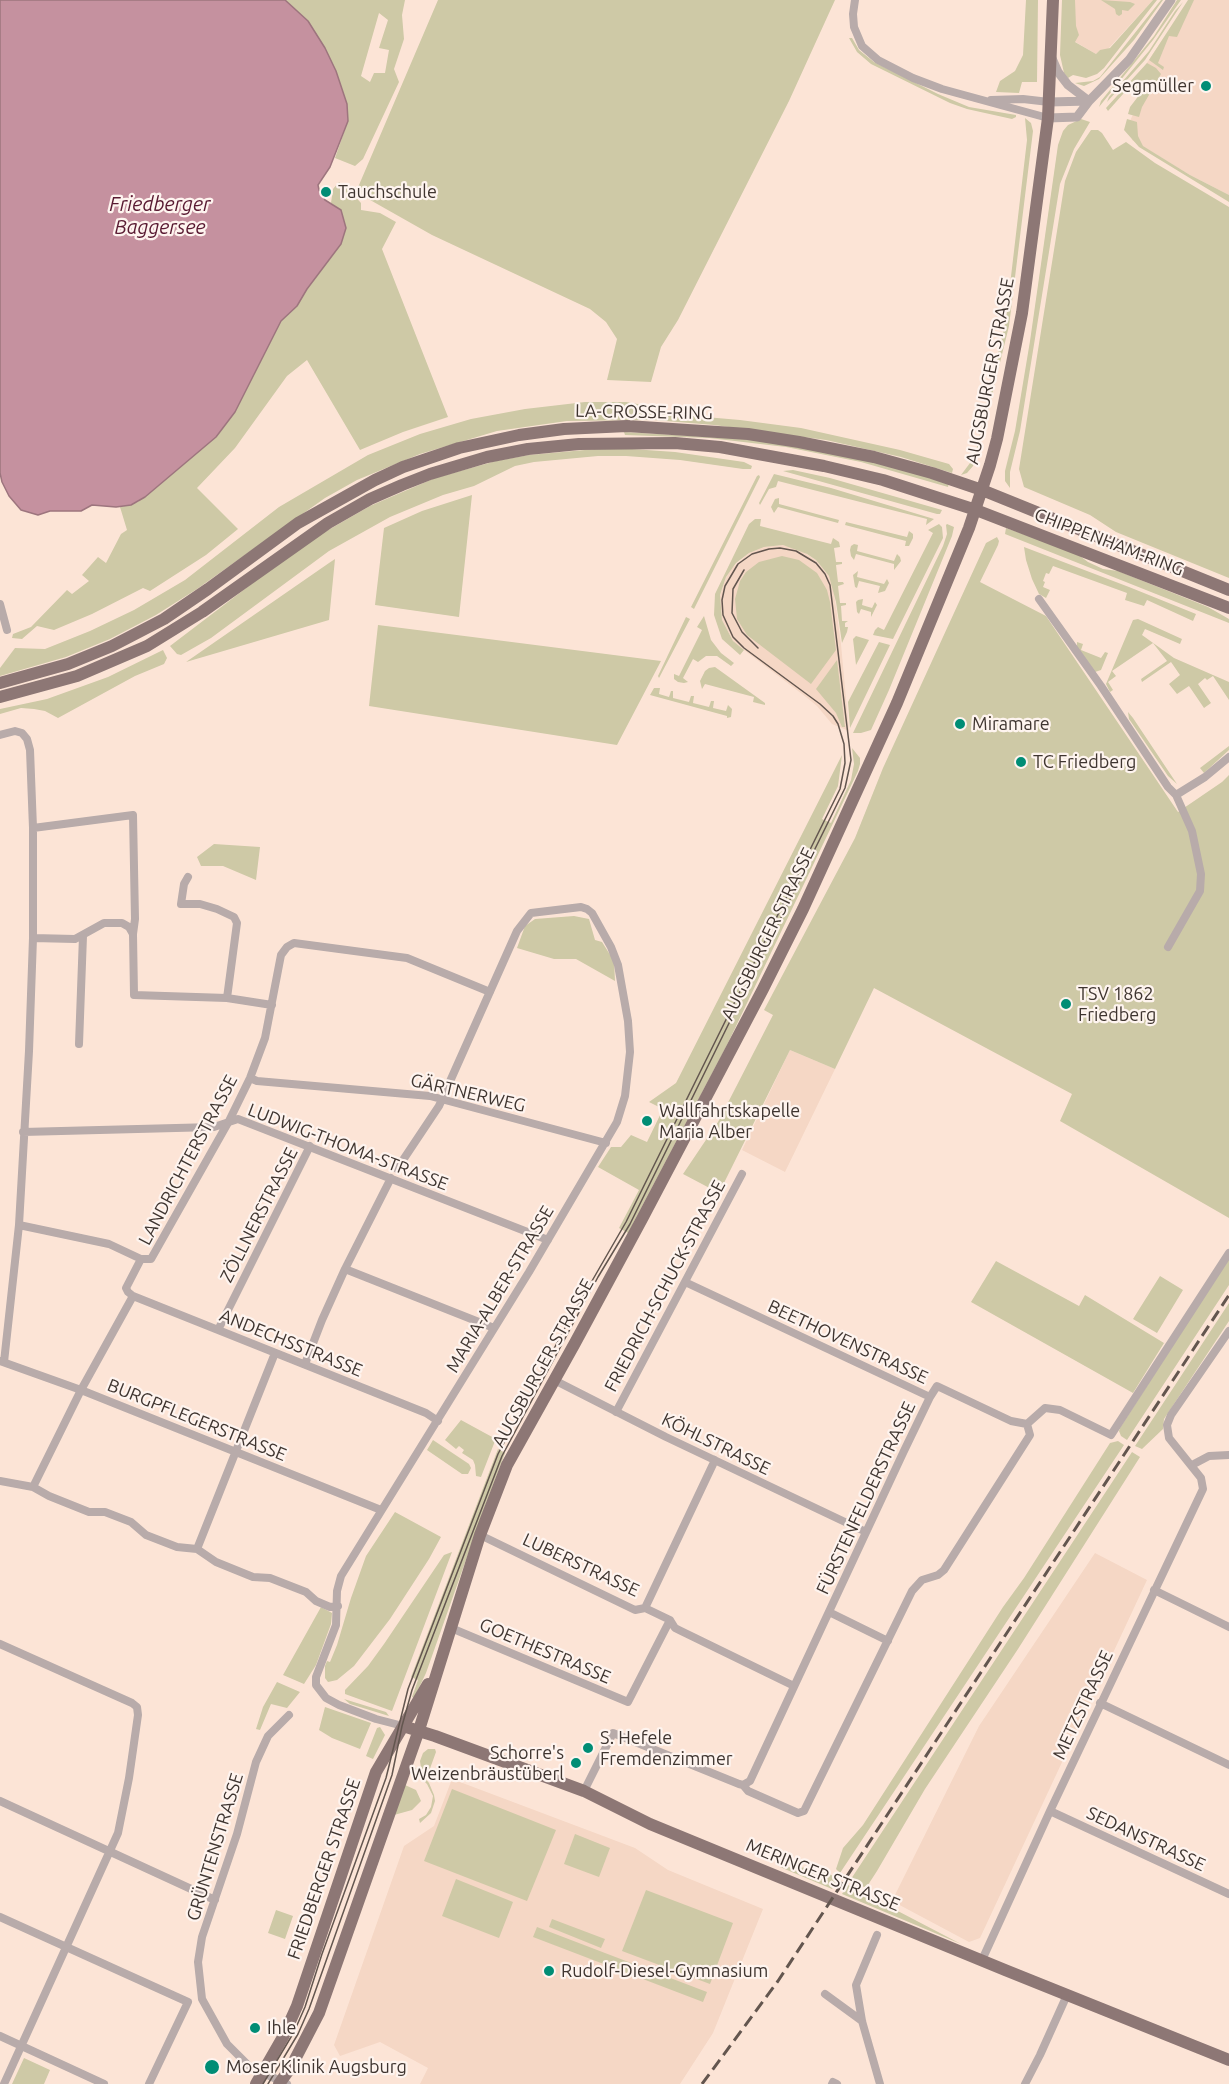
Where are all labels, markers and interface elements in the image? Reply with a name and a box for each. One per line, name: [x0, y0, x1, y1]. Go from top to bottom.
place label: Segmüller: [1112, 75, 1194, 97]
marker: Segmüller: [1199, 79, 1213, 93]
place label: Tauchschule: [338, 181, 437, 203]
marker: Tauchschule: [319, 185, 333, 199]
water label: Friedberger Baggersee: [109, 192, 211, 239]
street label: AUGSBURGER STRASSE: [961, 276, 1019, 466]
street label: LA-CROSSE-RING: [575, 400, 713, 424]
street label: CHIPPENHAM-RING: [1031, 504, 1187, 580]
place label: Miramare: [972, 713, 1050, 735]
marker: Miramare: [953, 717, 967, 731]
place label: TC Friedberg: [1033, 751, 1136, 773]
marker: TC Friedberg: [1014, 755, 1028, 769]
street label: AUGSBURGER STRASSE: [717, 844, 819, 1024]
place label: TSV 1862 Friedberg: [1078, 983, 1156, 1026]
marker: TSV 1862 Friedberg: [1059, 997, 1073, 1011]
street label: GÄRTNERWEG: [408, 1069, 528, 1117]
street label: LANDRICHTERSTRASSE: [134, 1071, 242, 1249]
street label: LUDWIG-THOMA-STRASSE: [245, 1099, 451, 1195]
place label: Wallfahrtskapelle Maria Alber: [659, 1100, 800, 1142]
marker: Wallfahrtskapelle Maria Alber: [640, 1114, 654, 1128]
street label: ZÖLLNERSTRASSE: [216, 1144, 302, 1286]
street label: FRIEDRICH-SCHUCK-STRASSE: [600, 1176, 730, 1396]
street label: MARIA-ALBER-STRASSE: [442, 1202, 558, 1376]
street label: AUGSBURGER STRASSE: [488, 1275, 598, 1451]
street label: BEETHOVENSTRASSE: [764, 1295, 932, 1389]
street label: ANDECHSSTRASSE: [216, 1304, 366, 1382]
street label: BURGPFLEGERSTRASSE: [104, 1374, 290, 1466]
street label: FÜRSTENFELDERSTRASSE: [812, 1398, 920, 1598]
street label: KÖHLSTRASSE: [658, 1408, 774, 1480]
street label: LUBERSTRASSE: [519, 1529, 643, 1601]
street label: GOETHESTRASSE: [476, 1614, 614, 1688]
street label: METZSTRASSE: [1048, 1647, 1118, 1763]
place label: S. Hefele Fremdenzimmer: [600, 1727, 733, 1770]
marker: S. Hefele Fremdenzimmer: [581, 1741, 595, 1755]
place label: Schorre's Weizenbräustüberl: [411, 1742, 564, 1784]
marker: Schorre's Weizenbräustüberl: [569, 1756, 583, 1770]
street label: GRÜNTENSTRASSE: [182, 1771, 248, 1923]
street label: FRIEDBERGER STRASSE: [283, 1776, 365, 1962]
street label: SEDANSTRASSE: [1083, 1802, 1209, 1876]
street label: MERINGER STRASSE: [743, 1834, 903, 1916]
place label: Rudolf-Diesel-Gymnasium: [561, 1960, 768, 1982]
marker: Rudolf-Diesel-Gymnasium: [542, 1964, 556, 1978]
place label: Ihle: [267, 2017, 297, 2039]
marker: Ihle: [248, 2021, 262, 2035]
place label: Moser Klinik Augsburg: [226, 2056, 407, 2078]
marker: Moser Klinik Augsburg: [203, 2058, 221, 2076]

